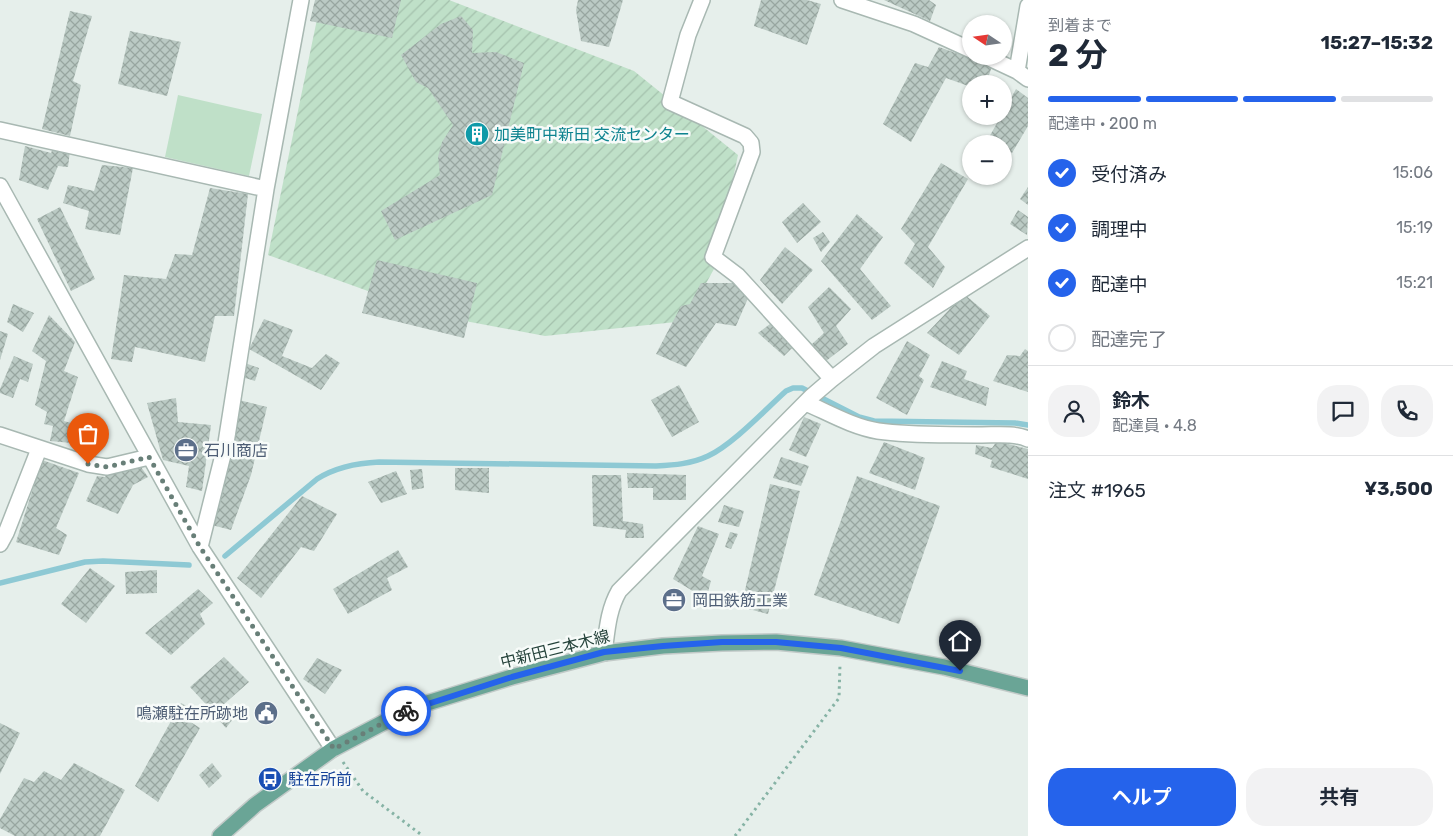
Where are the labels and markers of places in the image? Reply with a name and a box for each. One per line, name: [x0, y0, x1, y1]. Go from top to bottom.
building icon: 加美町中新田 交流センター: [464, 121, 490, 147]
place label: 加美町中新田 交流センター: [494, 125, 690, 144]
pin: [67, 413, 109, 464]
office icon: 石川商店: [173, 437, 199, 463]
place label: 石川商店: [204, 441, 268, 460]
office icon: 岡田鉄筋工業: [661, 587, 687, 613]
place label: 岡田鉄筋工業: [692, 591, 788, 610]
pin: [939, 620, 981, 671]
public building icon: 鳴瀬駐在所跡地: [253, 700, 279, 726]
place label: 鳴瀬駐在所跡地: [136, 704, 248, 723]
bus stop icon: 駐在所前: [257, 766, 283, 792]
place label: 駐在所前: [288, 770, 352, 789]

